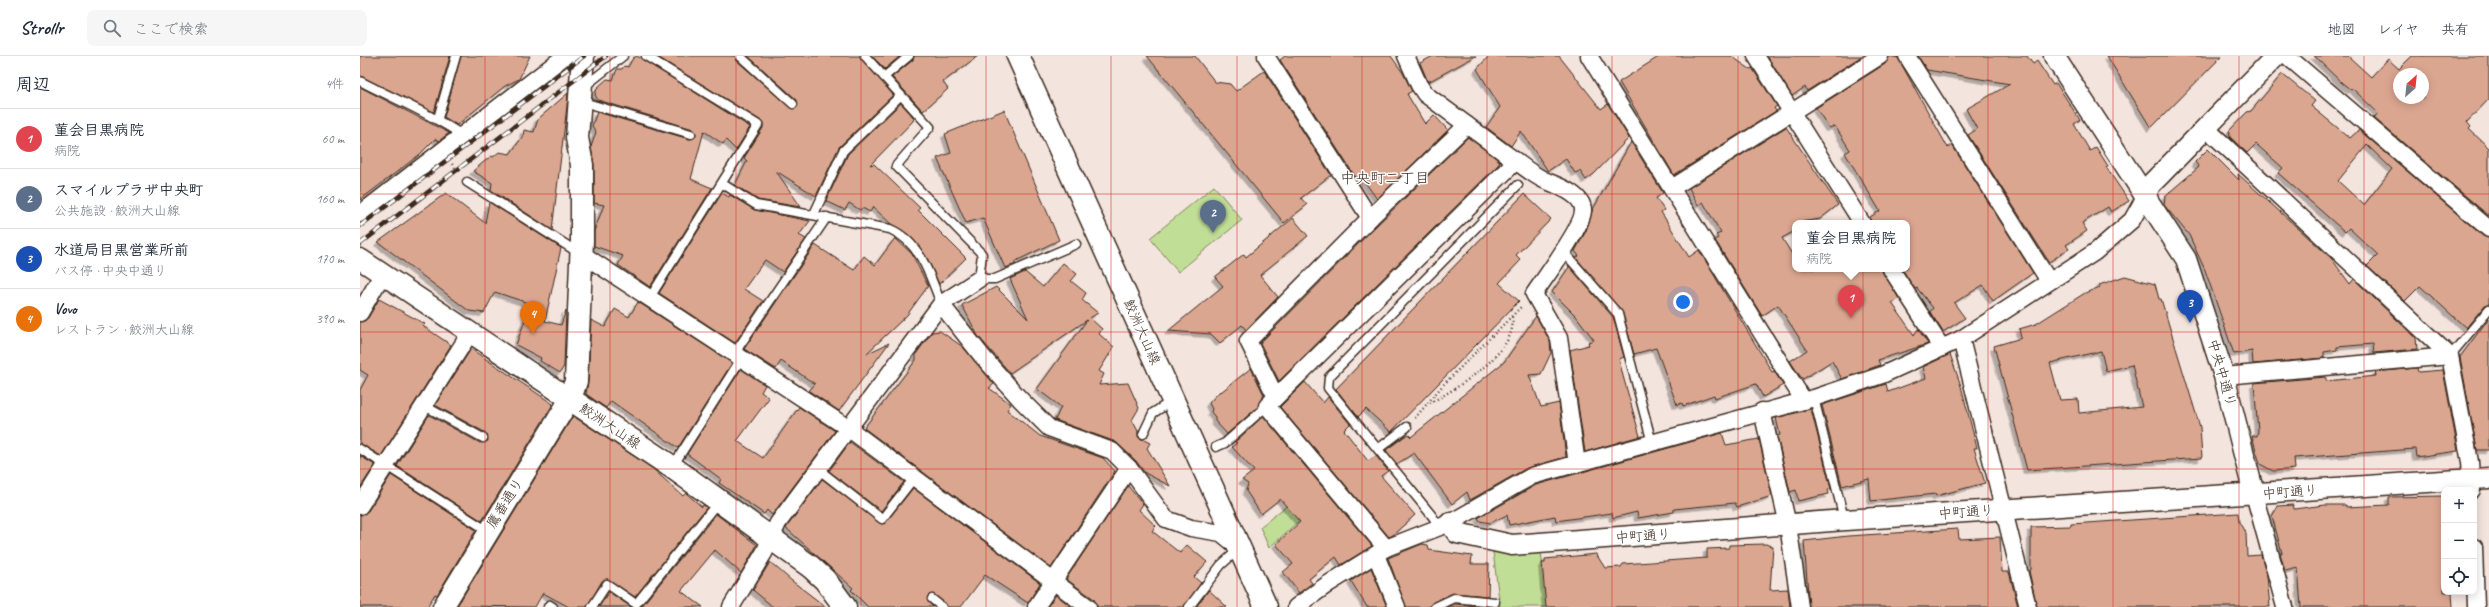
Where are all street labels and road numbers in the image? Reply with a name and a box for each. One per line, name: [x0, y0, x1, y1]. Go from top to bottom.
street label: 鮫洲大山線: [1120, 297, 1164, 367]
street label: 中央中通り: [2204, 337, 2240, 409]
street label: 鮫洲大山線: [576, 399, 644, 453]
street label: 鷹番通り: [483, 475, 527, 531]
street label: 中町通り: [2261, 482, 2319, 502]
street label: 中町通り: [1937, 502, 1995, 522]
street label: 中町通り: [1614, 526, 1672, 546]

